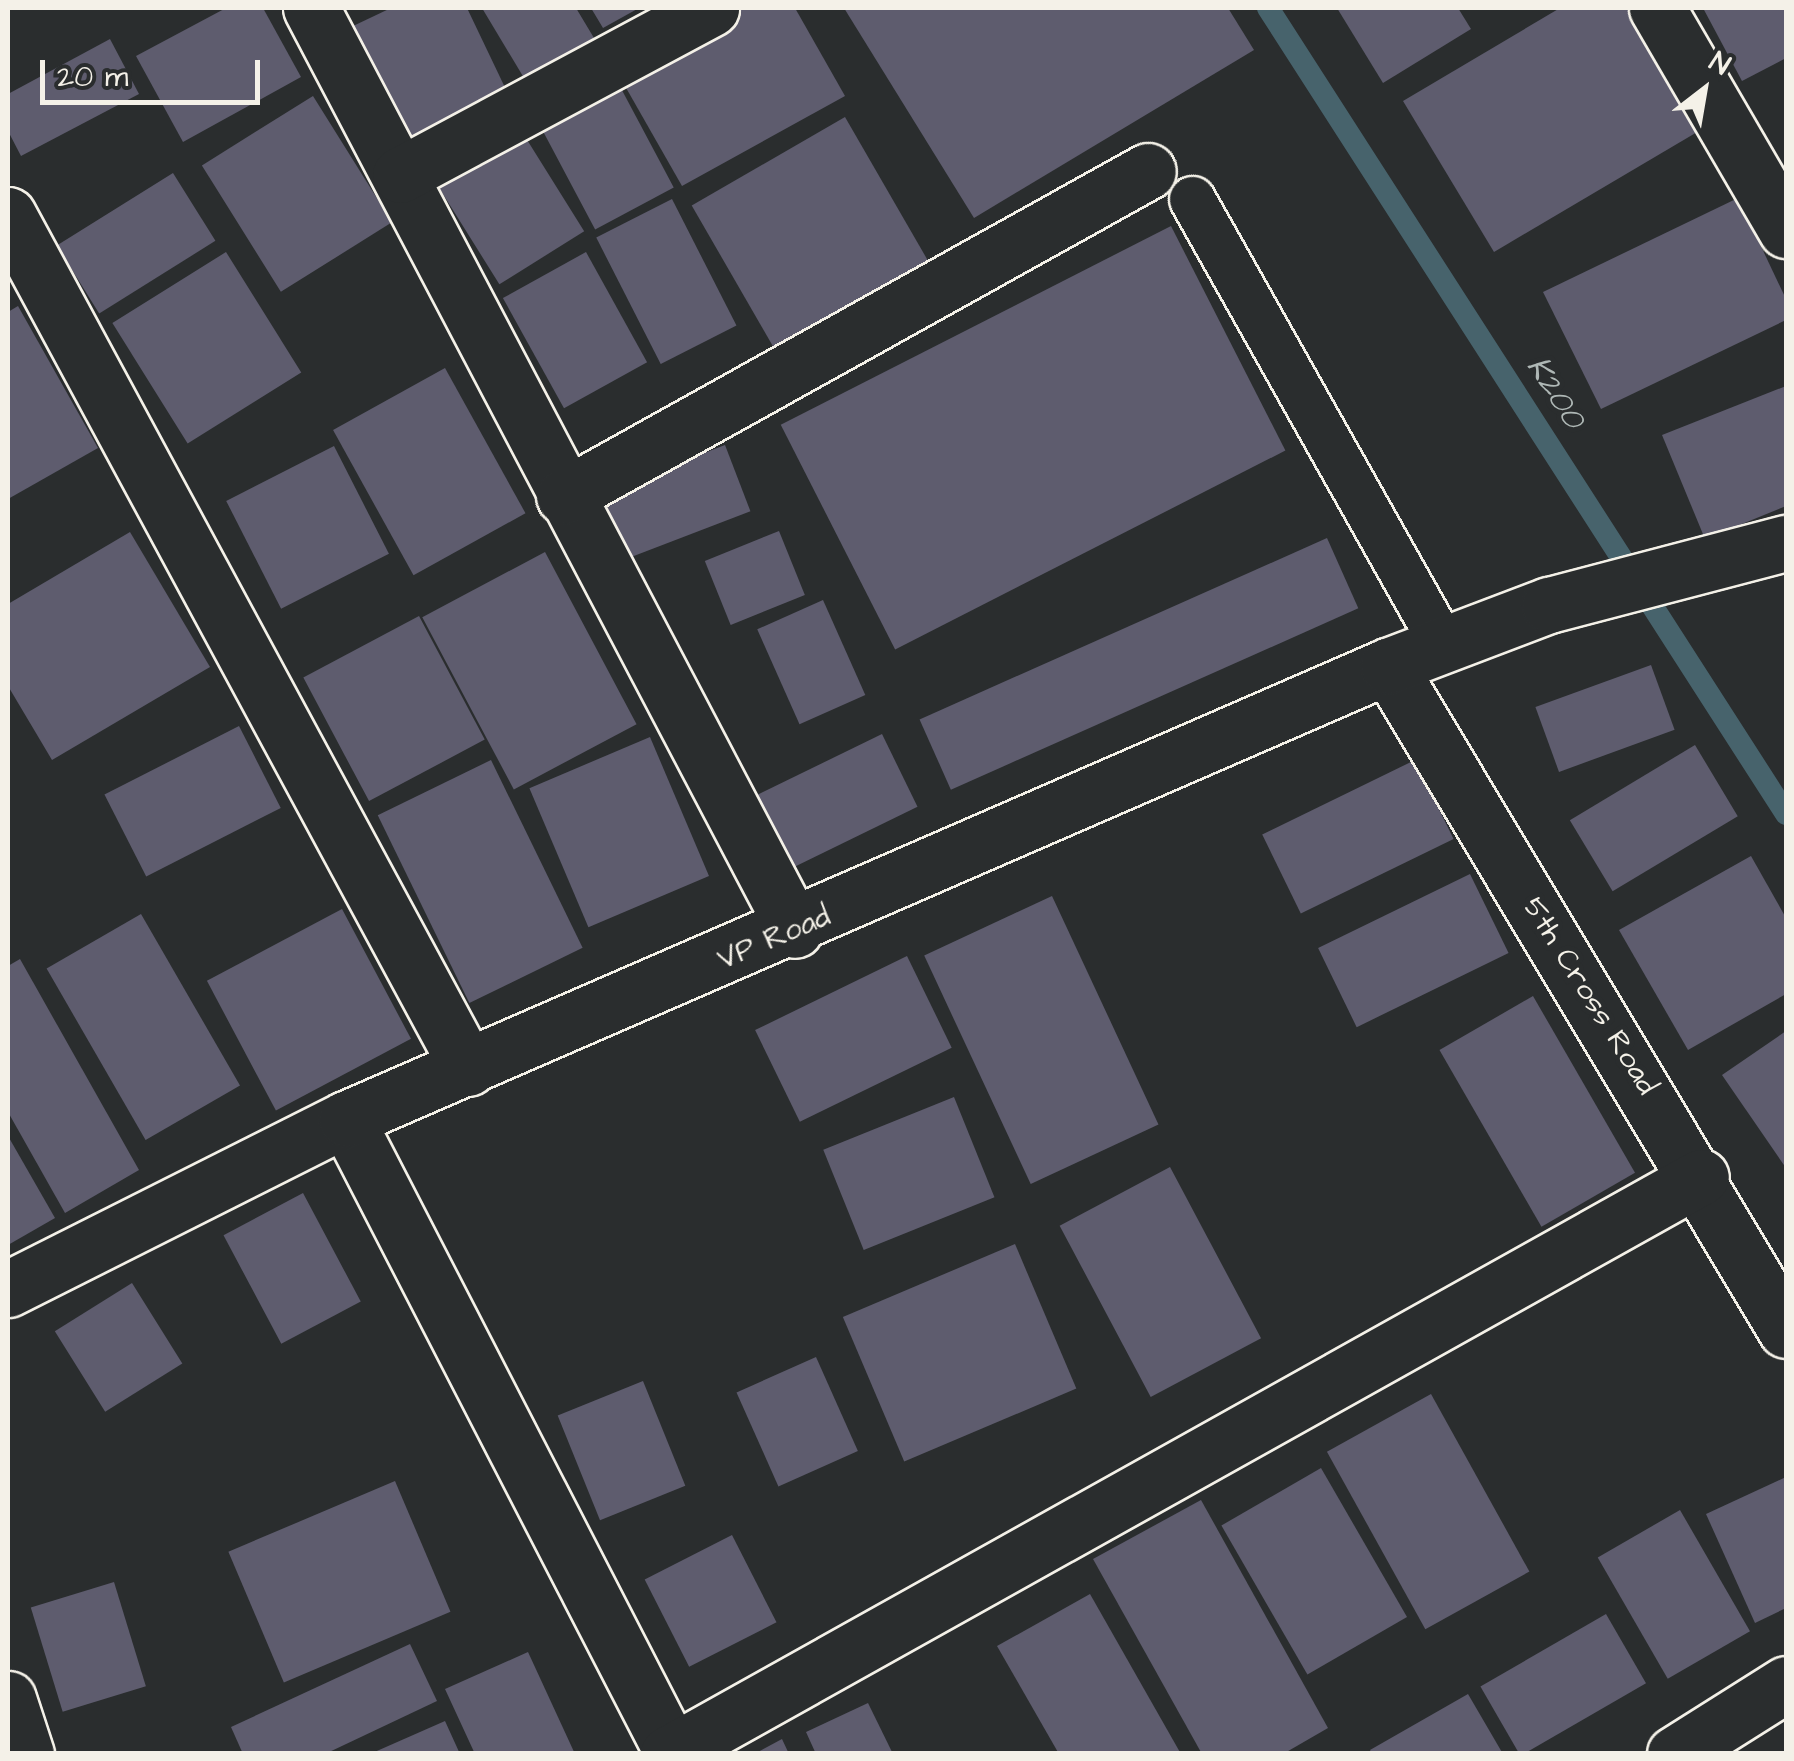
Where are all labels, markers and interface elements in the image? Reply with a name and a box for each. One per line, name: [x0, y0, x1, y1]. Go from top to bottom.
scale bar: [45, 40, 265, 102]
north arrow: [1654, 40, 1754, 140]
text: N: [1702, 43, 1737, 85]
text: 20 m: [57, 56, 128, 98]
water label: K200: [1518, 350, 1592, 436]
street label: 5th Cross Road: [1515, 891, 1665, 1101]
street label: VP Road: [712, 898, 836, 978]

